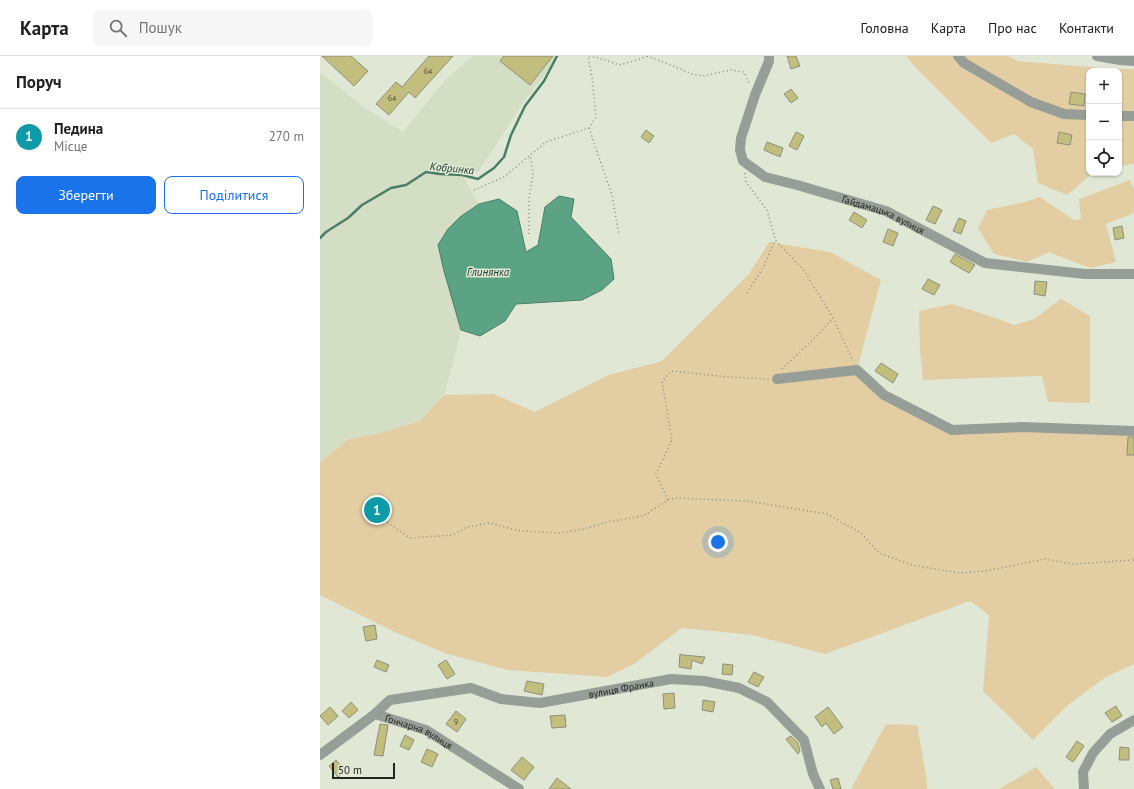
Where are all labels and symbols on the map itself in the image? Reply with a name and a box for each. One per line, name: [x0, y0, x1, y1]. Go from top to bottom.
house number: 64: [424, 66, 433, 76]
house number: 64: [388, 93, 397, 103]
water label: Кобринка: [429, 159, 475, 177]
street label: Гайдамацька вулиця: [840, 192, 927, 237]
water label: Глинянка: [467, 265, 510, 279]
pin: 1: [364, 495, 390, 525]
your location: [708, 532, 728, 552]
street label: вулиця Франка: [587, 676, 655, 701]
street label: Гончарна вулиця: [384, 711, 455, 752]
house number: 9: [454, 716, 458, 726]
scale bar: [332, 761, 395, 780]

